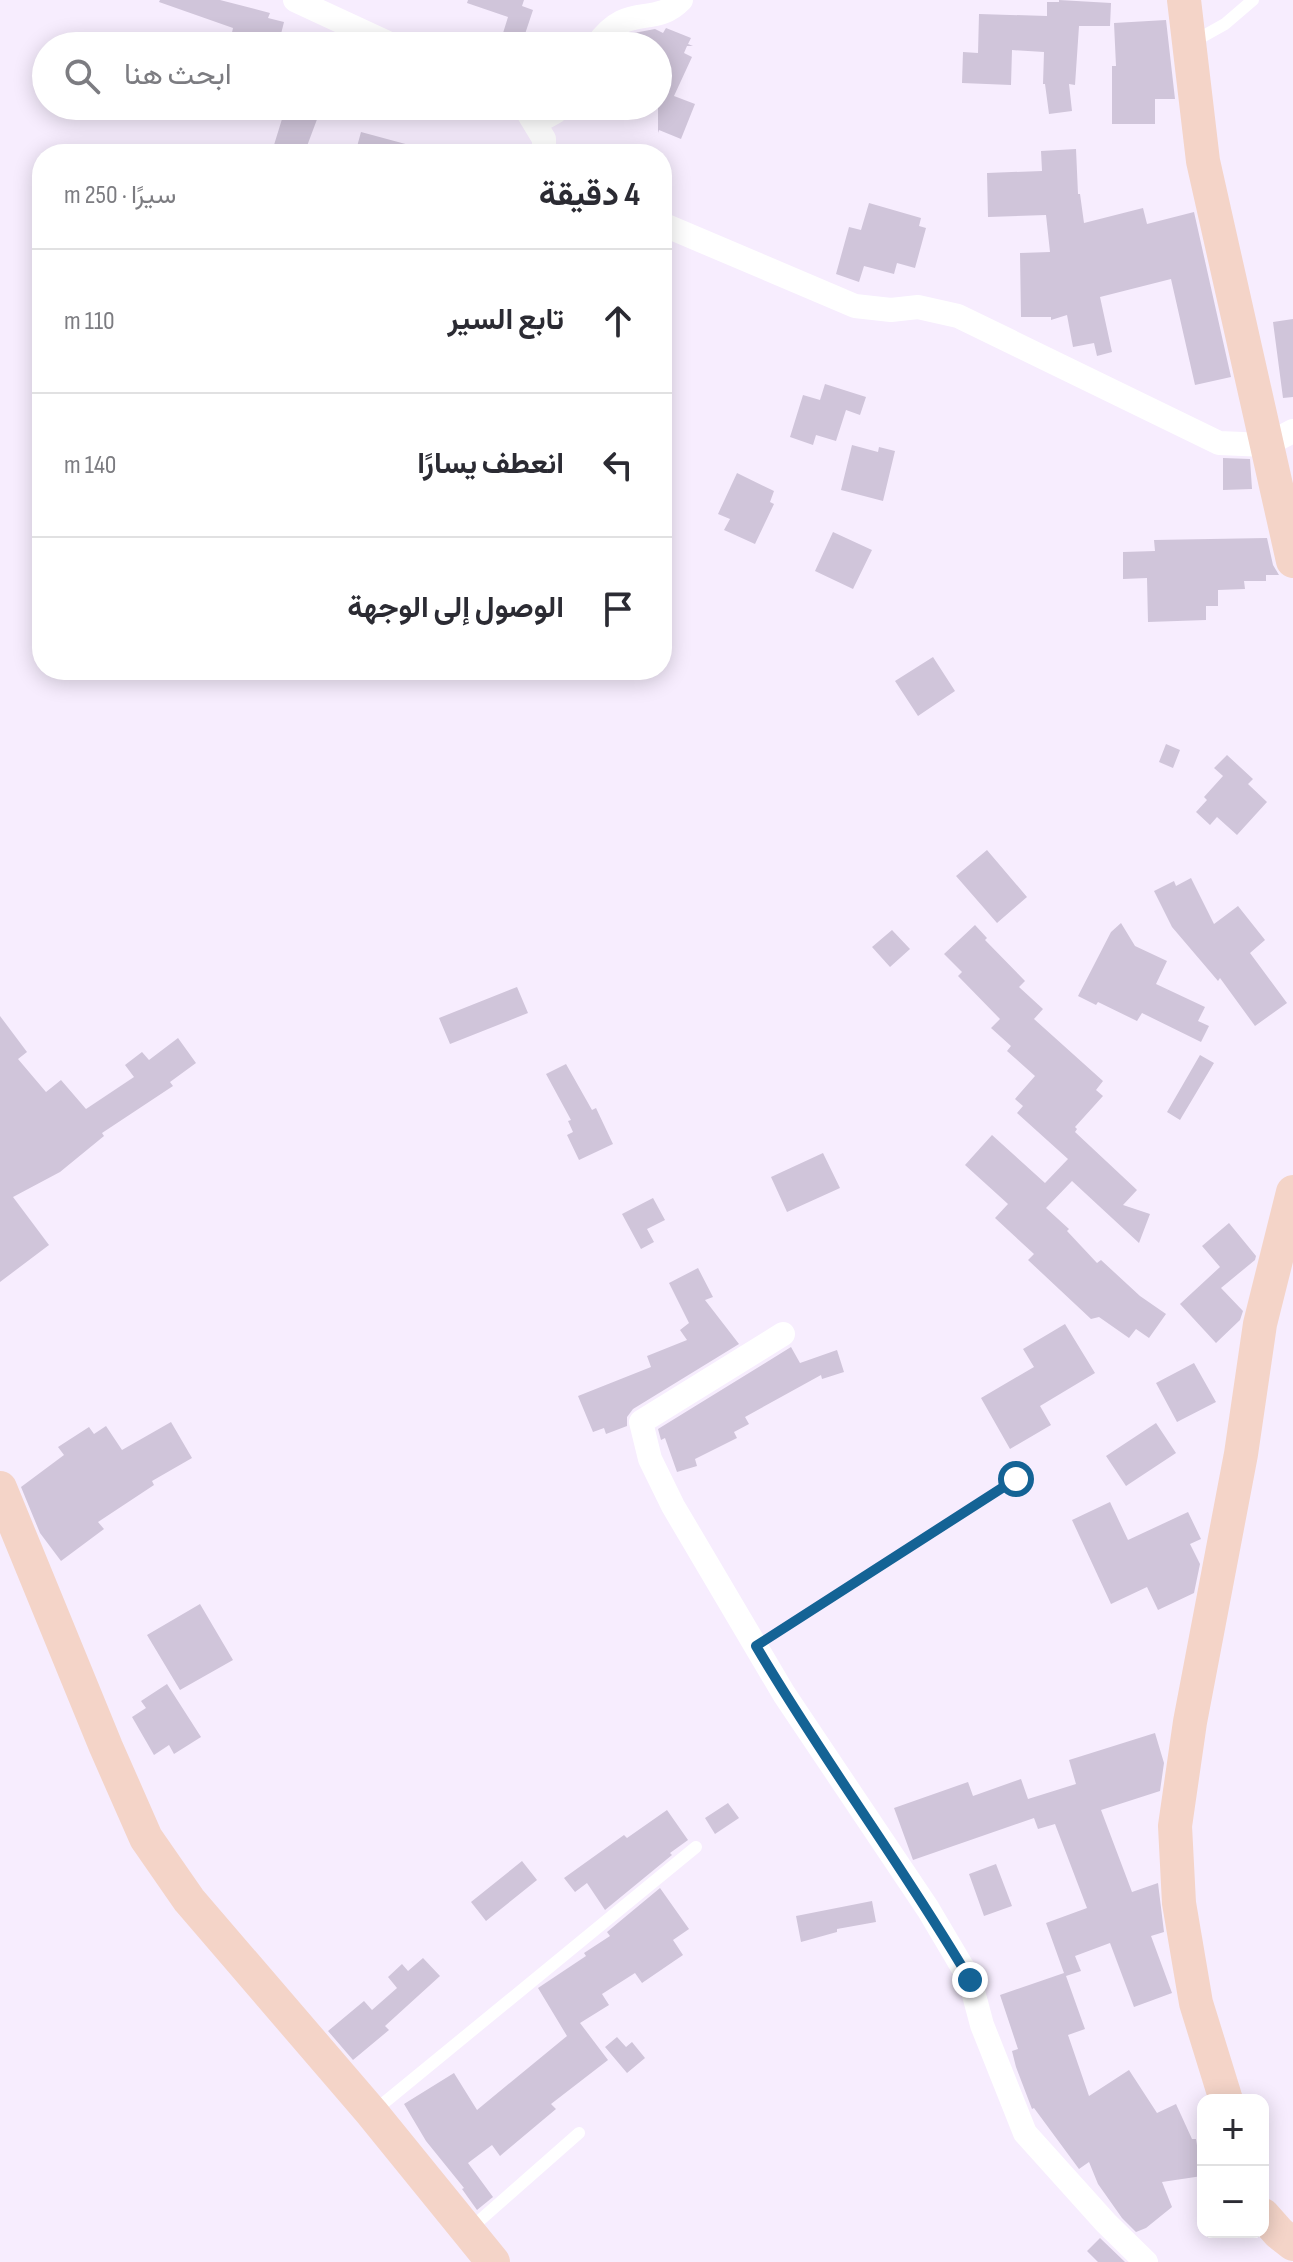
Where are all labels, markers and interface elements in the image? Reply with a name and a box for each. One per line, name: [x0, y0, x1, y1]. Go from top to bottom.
search box: [32, 32, 672, 120]
icon: search: [60, 54, 104, 98]
text: ابحث هنا: [124, 57, 232, 93]
text: 4 دقيقة: [539, 174, 640, 215]
text: سيرًا · 250 m: [64, 180, 176, 211]
icon: ahead: [596, 299, 640, 343]
text: تابع السير: [447, 302, 564, 338]
text: 110 m: [64, 306, 115, 337]
icon: left: [596, 443, 640, 487]
text: انعطف يسارًا: [417, 446, 564, 482]
text: 140 m: [64, 450, 116, 481]
icon: arrive: [596, 587, 640, 631]
text: الوصول إلى الوجهة: [347, 590, 564, 626]
route start: [998, 1461, 1034, 1497]
route end: [952, 1962, 988, 1998]
map controls: [1197, 2094, 1269, 2238]
button: +: [1197, 2094, 1269, 2166]
button: −: [1197, 2166, 1269, 2238]

